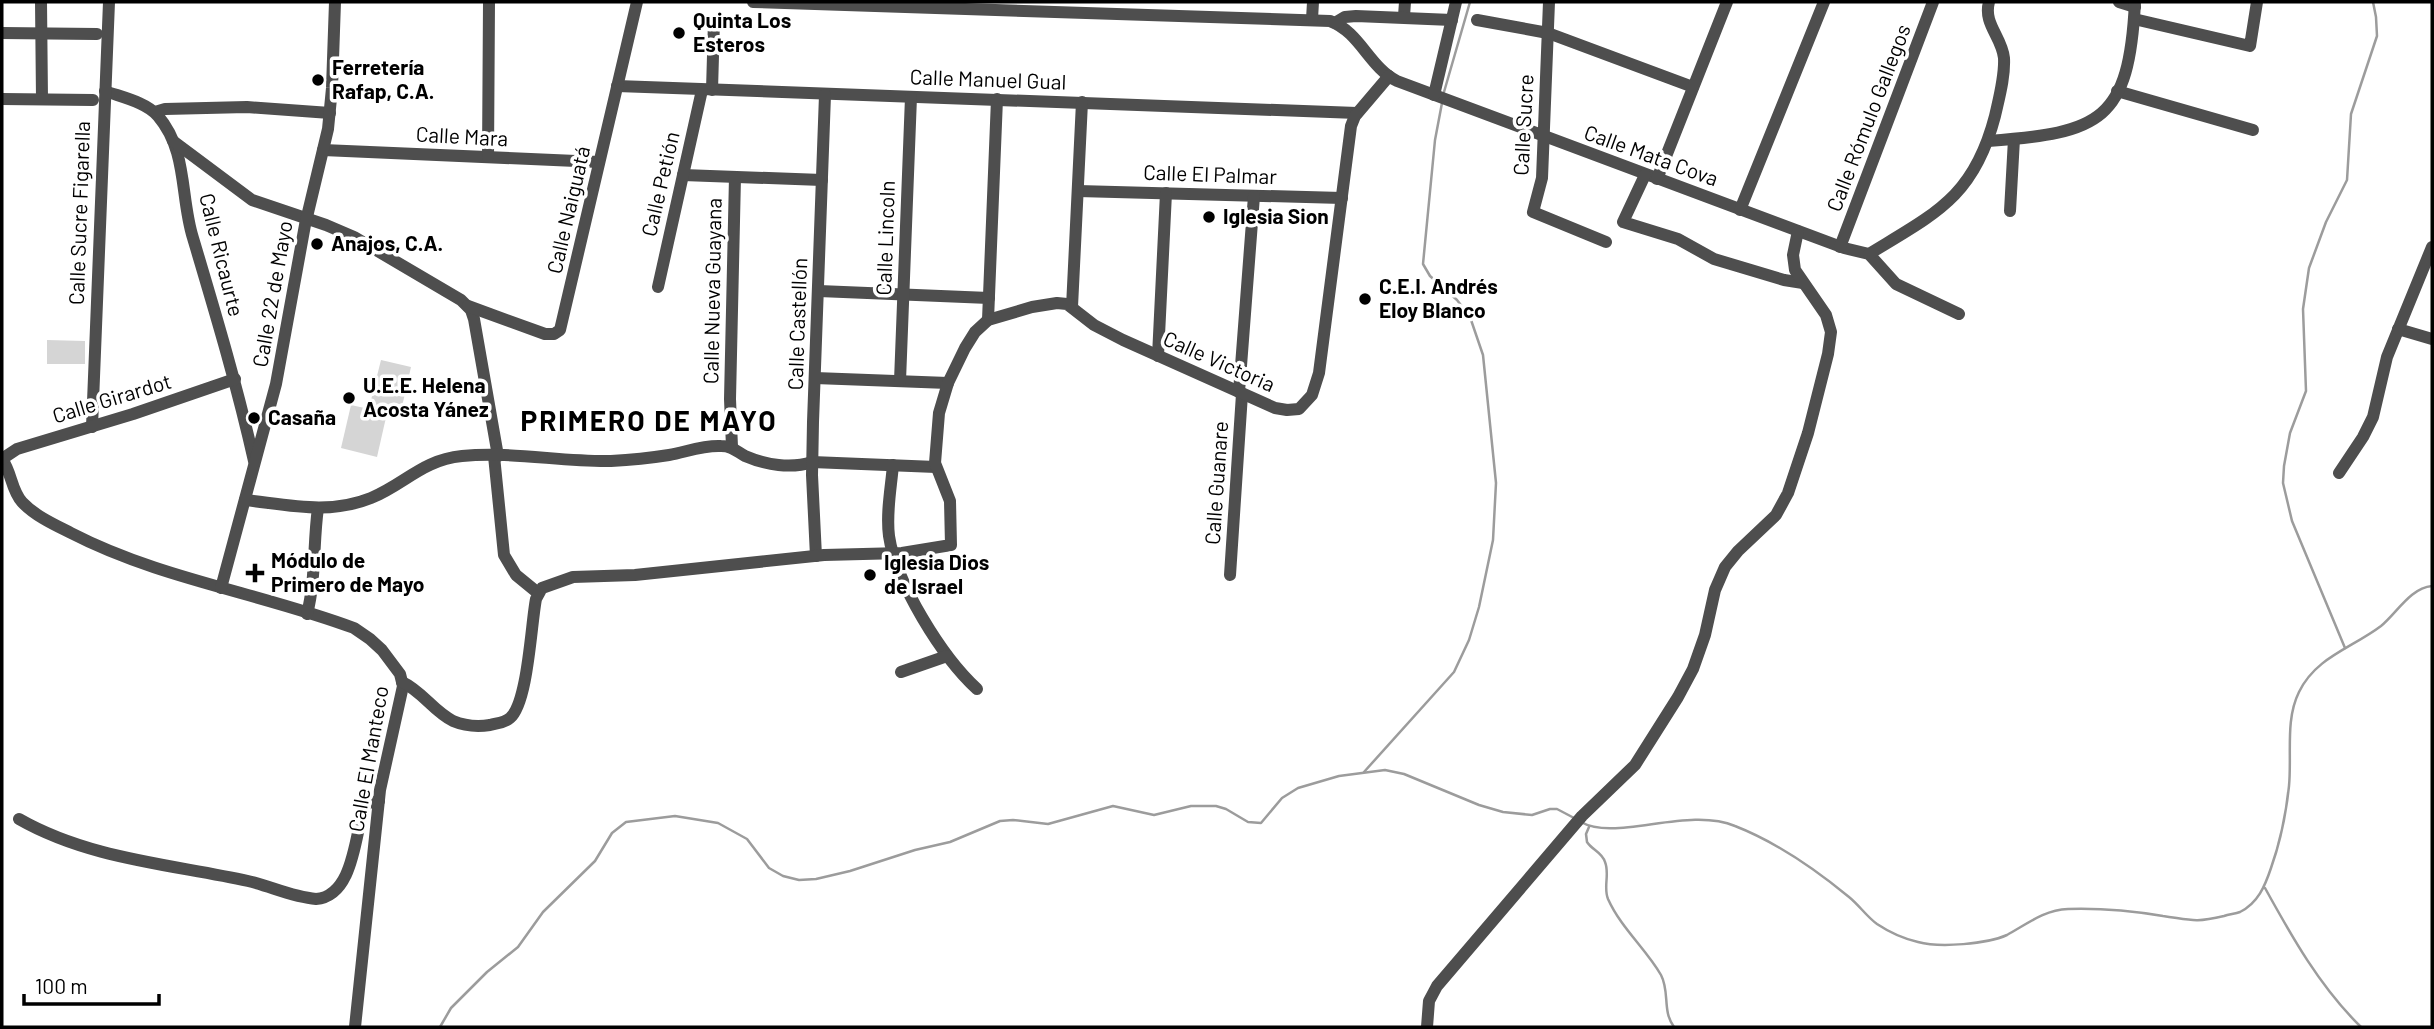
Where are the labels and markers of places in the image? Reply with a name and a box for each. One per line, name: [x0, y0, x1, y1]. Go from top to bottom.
place label: Quinta Los Esteros: [693, 7, 791, 56]
marker: Quinta Los Esteros: [671, 25, 687, 41]
place label: Ferretería Rafap, C.A.: [332, 54, 434, 103]
marker: Ferretería Rafap, C.A.: [310, 72, 326, 88]
place label: Iglesia Sion: [1223, 203, 1329, 228]
marker: Iglesia Sion: [1201, 209, 1217, 225]
place label: Anajos, C.A.: [331, 230, 443, 255]
marker: Anajos, C.A.: [309, 236, 325, 252]
place label: C.E.I. Andrés Eloy Blanco: [1379, 273, 1498, 322]
marker: C.E.I. Andrés Eloy Blanco: [1357, 291, 1373, 307]
place label: U.E.E. Helena Acosta Yánez: [363, 372, 489, 421]
marker: U.E.E. Helena Acosta Yánez: [341, 390, 357, 406]
place label: Casaña: [268, 404, 336, 429]
marker: Casaña: [246, 410, 262, 426]
place label: Módulo de Primero de Mayo: [271, 547, 425, 596]
place label: Iglesia Dios de Israel: [884, 549, 989, 598]
marker: Módulo de Primero de Mayo: [245, 563, 265, 583]
marker: Iglesia Dios de Israel: [862, 567, 878, 583]

